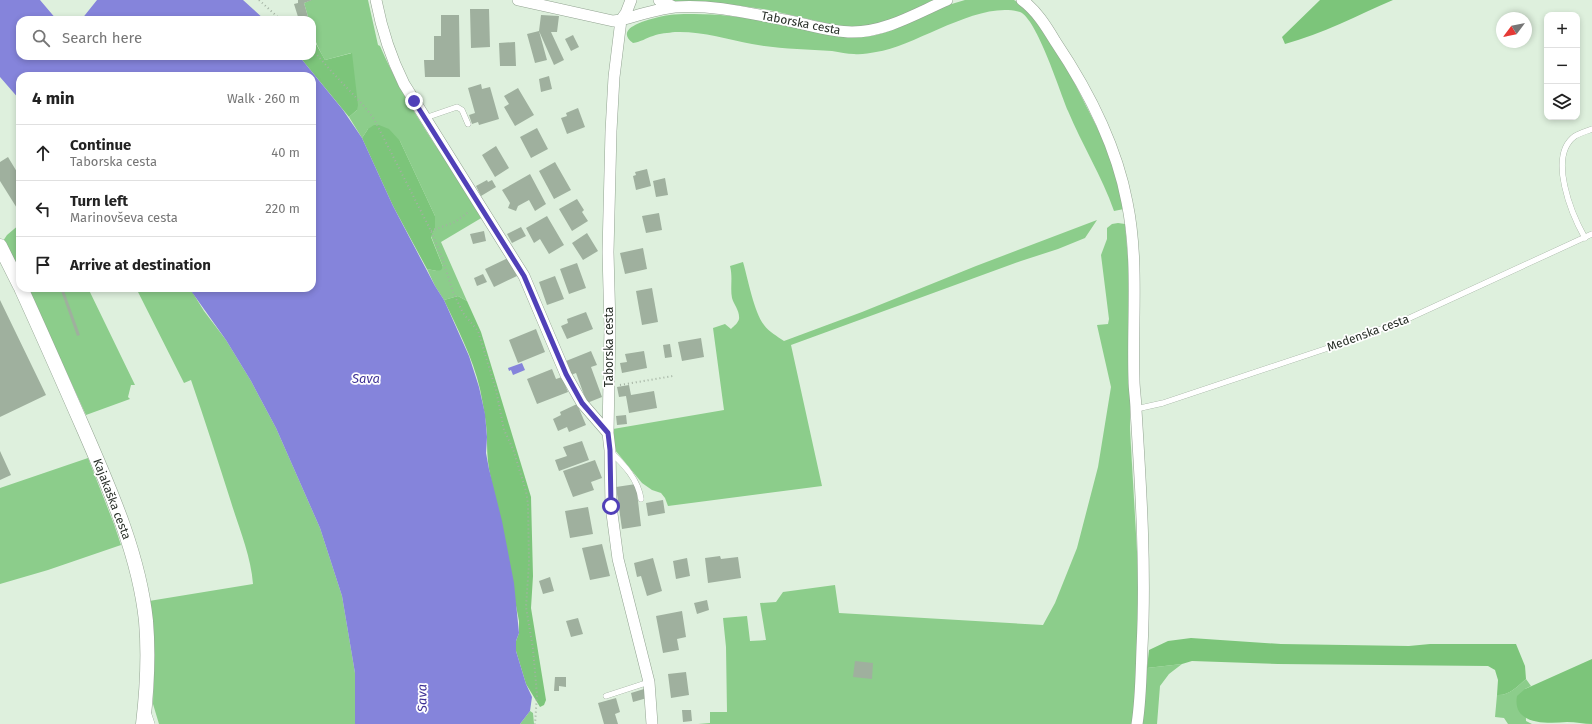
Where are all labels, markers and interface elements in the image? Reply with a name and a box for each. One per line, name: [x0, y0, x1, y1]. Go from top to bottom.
street label: Taborska cesta: [760, 8, 842, 38]
north arrow: [1496, 12, 1532, 48]
map controls: [1544, 12, 1580, 120]
button: +: [1544, 12, 1580, 48]
search box: [16, 16, 316, 60]
icon: search: [30, 27, 52, 49]
text: Search here: [62, 29, 142, 47]
button: −: [1544, 48, 1580, 84]
button: layers: [1544, 84, 1580, 120]
text: 4 min: [32, 88, 75, 109]
text: Walk · 260 m: [227, 91, 300, 106]
route end: [405, 92, 423, 110]
text: Continue: [70, 136, 131, 154]
icon: ahead: [32, 142, 54, 164]
text: 40 m: [271, 145, 300, 160]
text: Taborska cesta: [70, 154, 157, 169]
text: Turn left: [70, 192, 128, 210]
icon: left: [32, 198, 54, 220]
text: 220 m: [265, 201, 300, 216]
text: Marinovševa cesta: [70, 210, 178, 225]
icon: arrive: [32, 254, 54, 276]
text: Arrive at destination: [70, 256, 211, 274]
street label: Taborska cesta: [602, 307, 616, 387]
street label: Medenska cesta: [1325, 312, 1411, 354]
water label: Sava: [351, 371, 380, 386]
street label: Kajakaška cesta: [90, 457, 134, 541]
route start: [602, 497, 620, 515]
water label: Sava: [414, 684, 430, 713]

